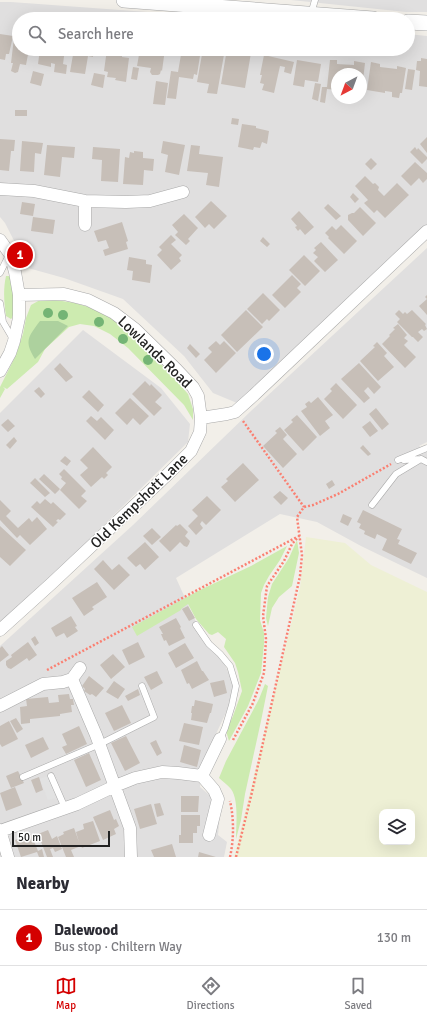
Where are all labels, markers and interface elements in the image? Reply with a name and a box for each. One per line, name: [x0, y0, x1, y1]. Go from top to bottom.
search box: [12, 12, 415, 56]
icon: search: [26, 23, 48, 45]
text: Search here: [58, 25, 134, 43]
north arrow: [331, 68, 367, 104]
pin: 1: [7, 240, 33, 270]
street label: Lowlands Road: [114, 312, 196, 392]
your location: [254, 344, 274, 364]
street label: Old Kempshott Lane: [86, 450, 192, 552]
map controls: [379, 809, 415, 845]
button: layers: [379, 809, 415, 845]
scale bar: [12, 829, 110, 848]
text: 50 m: [18, 831, 41, 844]
text: Nearby: [16, 873, 69, 894]
text: Dalewood: [54, 921, 118, 939]
text: 1: [25, 930, 33, 946]
text: 130 m: [377, 930, 411, 946]
text: Bus stop · Chiltern Way: [54, 939, 182, 955]
tab: Map: [55, 975, 77, 1012]
tab: Directions: [187, 975, 235, 1012]
tab: Saved: [344, 975, 372, 1012]

